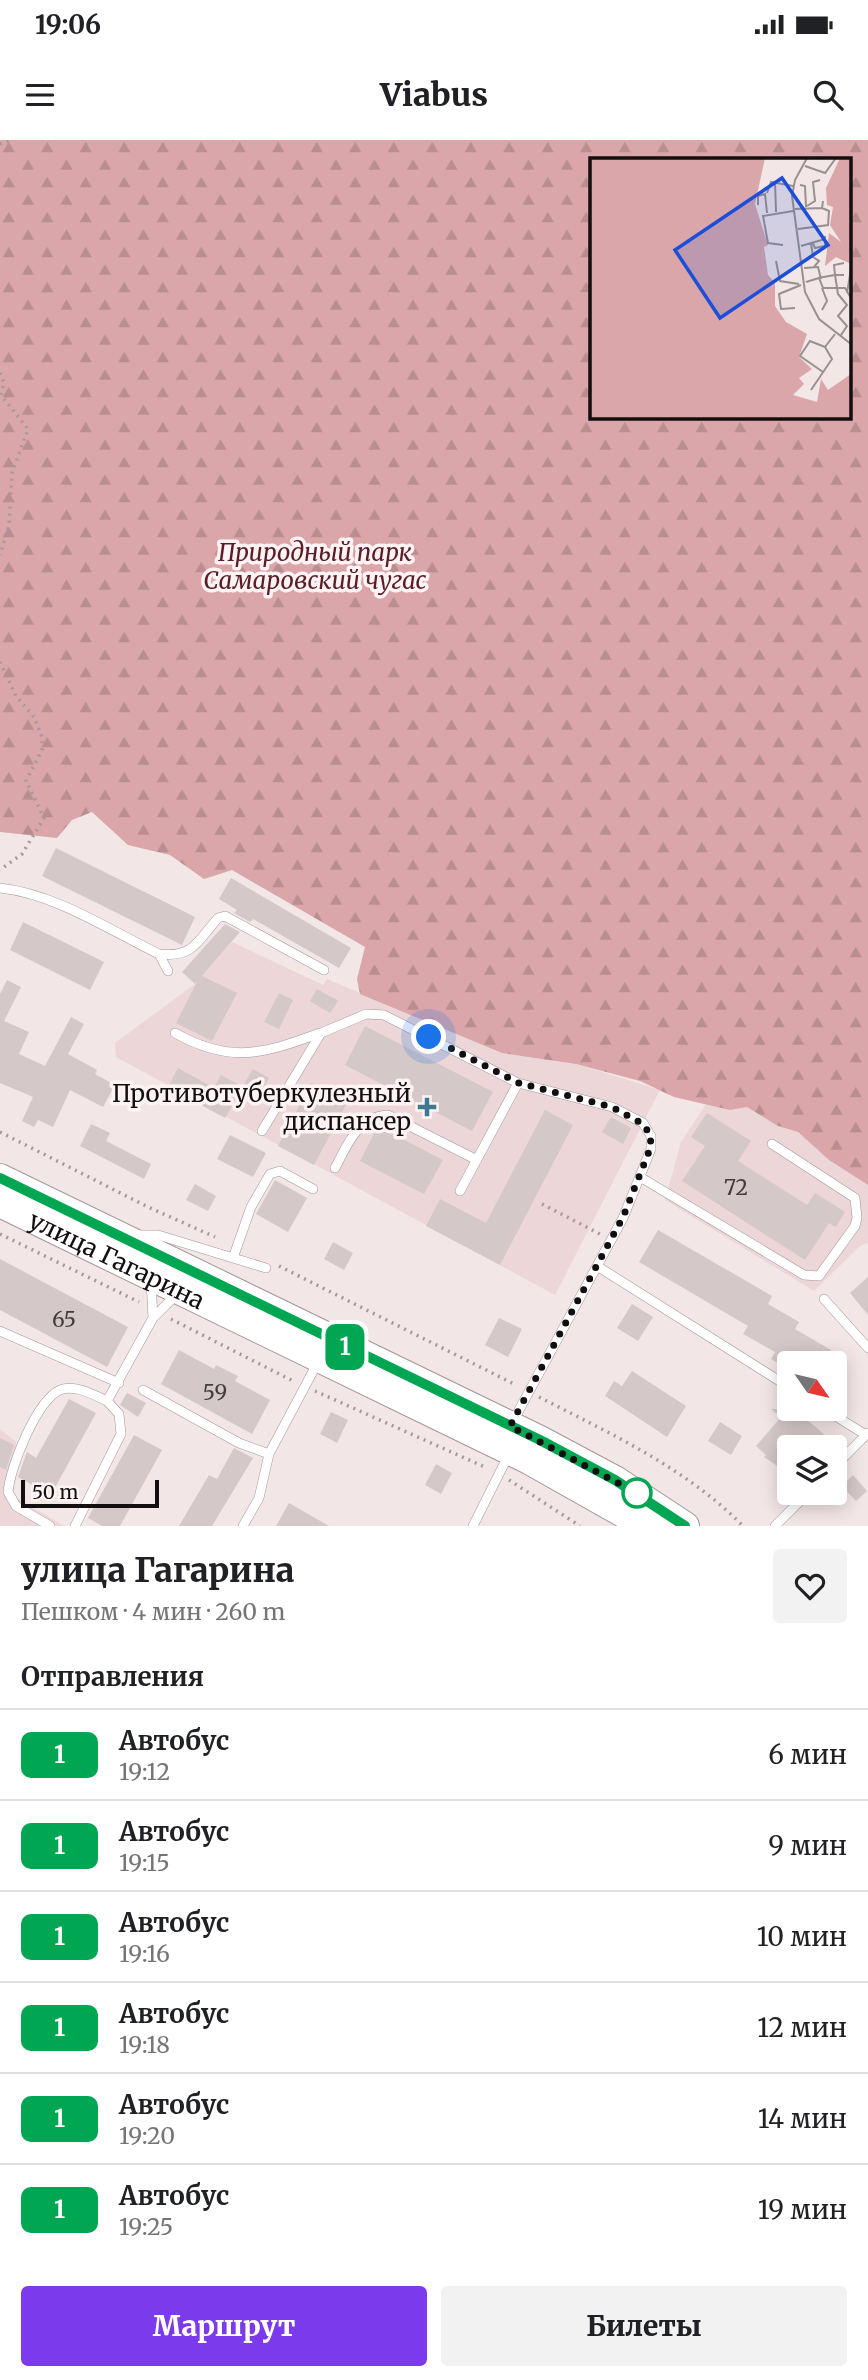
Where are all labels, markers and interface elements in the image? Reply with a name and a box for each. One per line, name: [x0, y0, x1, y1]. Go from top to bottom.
text: 19:06: [35, 8, 101, 41]
text: Viabus: [380, 75, 488, 115]
icon: menu: [21, 76, 59, 114]
icon: search: [809, 76, 847, 114]
inset map: [590, 158, 850, 418]
park label: Природный парк Самаровский чугас: [203, 537, 427, 596]
your location: [411, 1019, 446, 1054]
place label: Противотуберкулезный диспансер: [112, 1078, 411, 1137]
marker: Противотуберкулезный диспансер: [417, 1097, 437, 1117]
house number: 72: [724, 1174, 748, 1201]
street label: улица Гагарина: [24, 1204, 210, 1316]
house number: 65: [52, 1306, 76, 1333]
line badge: 1: [322, 1324, 368, 1370]
text: 1: [339, 1331, 351, 1362]
north arrow: [777, 1351, 847, 1421]
map controls: [777, 1351, 847, 1505]
house number: 59: [203, 1379, 227, 1406]
button: layers: [777, 1435, 847, 1505]
scale bar: [21, 1477, 159, 1509]
unlabelled marker: [622, 1478, 652, 1508]
text: 50 m: [32, 1480, 78, 1504]
button: heart: [773, 1549, 847, 1623]
text: улица Гагарина: [21, 1550, 294, 1591]
text: Пешком · 4 мин · 260 m: [21, 1597, 285, 1626]
text: Отправления: [21, 1660, 204, 1693]
text: Автобус: [119, 1724, 229, 1757]
text: 6 мин: [768, 1738, 847, 1771]
text: 1: [54, 1739, 65, 1770]
text: 19:12: [119, 1757, 170, 1786]
text: Автобус: [119, 1815, 229, 1848]
text: 9 мин: [768, 1829, 847, 1862]
text: 1: [54, 1830, 65, 1861]
text: 19:15: [119, 1848, 170, 1877]
text: Автобус: [119, 1906, 229, 1939]
text: 10 мин: [757, 1920, 847, 1953]
text: 1: [54, 1921, 65, 1952]
text: 19:16: [119, 1939, 170, 1968]
text: Автобус: [119, 1997, 229, 2030]
text: 12 мин: [757, 2011, 847, 2044]
text: 1: [54, 2012, 65, 2043]
text: 19:18: [119, 2030, 170, 2059]
text: Автобус: [119, 2088, 229, 2121]
text: 14 мин: [758, 2102, 847, 2135]
text: 1: [54, 2103, 65, 2134]
text: 19:20: [119, 2121, 175, 2150]
text: Автобус: [119, 2179, 229, 2212]
text: 19 мин: [758, 2193, 847, 2226]
text: 1: [54, 2194, 65, 2225]
text: 19:25: [119, 2212, 173, 2241]
button: Маршрут: [21, 2286, 427, 2366]
button: Билеты: [441, 2286, 847, 2366]

